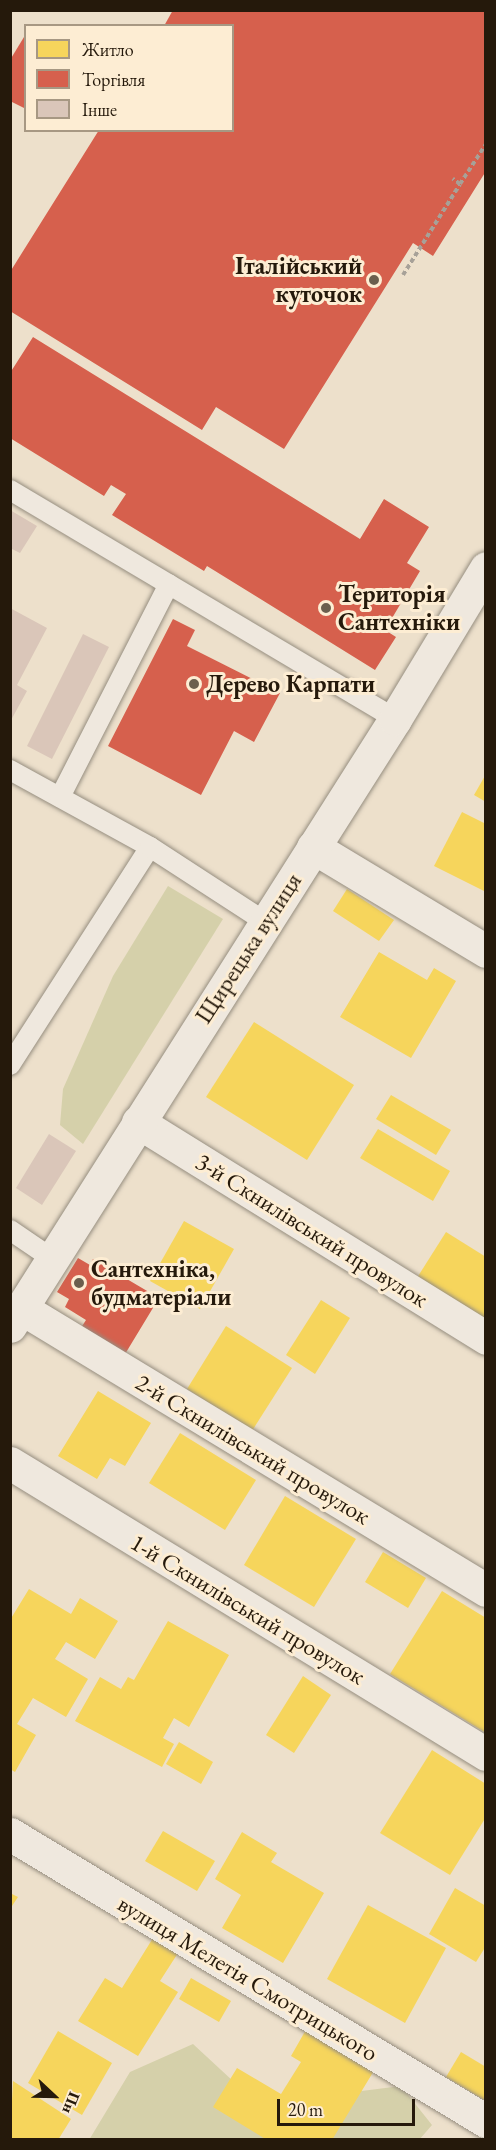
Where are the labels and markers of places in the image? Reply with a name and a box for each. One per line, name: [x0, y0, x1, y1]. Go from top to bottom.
place label: Італійський куточок: [235, 252, 362, 308]
marker: Італійський куточок: [367, 273, 381, 287]
place label: Територія Сантехніки: [338, 580, 460, 636]
marker: Територія Сантехніки: [319, 601, 333, 615]
place label: Дерево Карпати: [206, 670, 375, 698]
marker: Дерево Карпати: [187, 677, 201, 691]
place label: Сантехніка, будматеріали: [91, 1255, 231, 1311]
marker: Сантехніка, будматеріали: [72, 1276, 86, 1290]

